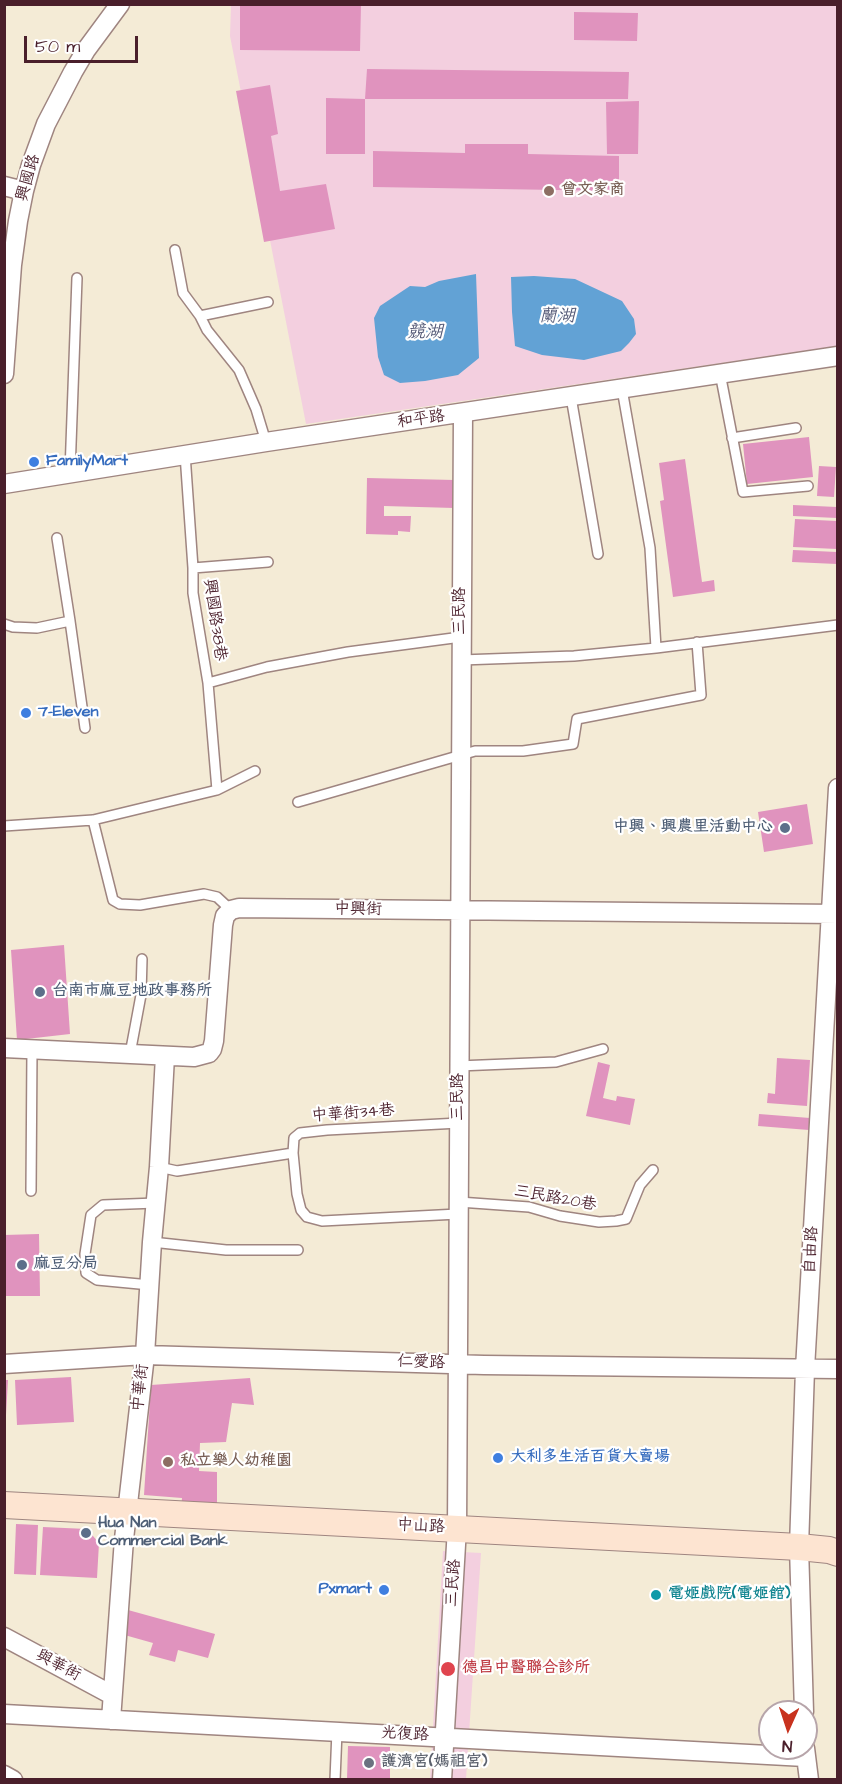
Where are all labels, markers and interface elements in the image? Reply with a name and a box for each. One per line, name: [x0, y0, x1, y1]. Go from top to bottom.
scale bar: [27, 24, 141, 62]
text: 50 m: [35, 34, 80, 59]
street label: 興國路: [13, 152, 45, 204]
place label: 曾文家商: [561, 181, 625, 201]
marker: 曾文家商: [542, 184, 556, 198]
water label: 蘭湖: [539, 306, 575, 328]
water label: 競湖: [407, 322, 443, 344]
street label: 和平路: [396, 407, 446, 433]
place label: FamilyMart: [46, 452, 128, 472]
marker: FamilyMart: [27, 455, 41, 469]
street label: 興國路38巷: [199, 578, 229, 662]
street label: 三民路: [451, 587, 471, 635]
place label: 7-Eleven: [38, 703, 98, 723]
marker: 7-Eleven: [19, 706, 33, 720]
place label: 中興、興農里活動中心: [613, 818, 773, 838]
marker: 中興、興農里活動中心: [778, 821, 792, 835]
street label: 中興街: [334, 900, 382, 920]
place label: 台南市麻豆地政事務所: [52, 982, 212, 1002]
marker: 台南市麻豆地政事務所: [33, 985, 47, 999]
street label: 三民路: [449, 1073, 469, 1121]
street label: 中華街34巷: [311, 1102, 395, 1126]
street label: 三民路20巷: [512, 1182, 598, 1216]
street label: 自由路: [801, 1226, 823, 1274]
place label: 麻豆分局: [34, 1255, 98, 1275]
marker: 麻豆分局: [15, 1258, 29, 1272]
street label: 仁愛路: [397, 1353, 445, 1373]
street label: 中華街: [129, 1363, 153, 1413]
place label: 大利多生活百貨大賣場: [510, 1448, 670, 1468]
marker: 大利多生活百貨大賣場: [491, 1451, 505, 1465]
place label: 私立樂人幼稚園: [180, 1452, 292, 1472]
marker: 私立樂人幼稚園: [161, 1455, 175, 1469]
place label: Hua Nan Commercial Bank: [98, 1514, 228, 1552]
street label: 中山路: [397, 1516, 445, 1538]
marker: Hua Nan Commercial Bank: [79, 1526, 93, 1540]
street label: 三民路: [443, 1558, 465, 1608]
place label: Pxmart: [318, 1580, 372, 1600]
marker: Pxmart: [377, 1583, 391, 1597]
place label: 電姬戲院(電姬館): [668, 1585, 790, 1605]
marker: 電姬戲院(電姬館): [649, 1588, 663, 1602]
street label: 與華街: [32, 1646, 84, 1686]
place label: 德昌中醫聯合診所: [462, 1659, 590, 1679]
marker: 德昌中醫聯合診所: [439, 1660, 457, 1678]
north arrow: [758, 1700, 818, 1760]
street label: 光復路: [381, 1724, 429, 1746]
text: N: [782, 1735, 793, 1757]
place label: 護濟宮(媽祖宮): [381, 1753, 487, 1773]
marker: 護濟宮(媽祖宮): [362, 1756, 376, 1770]

